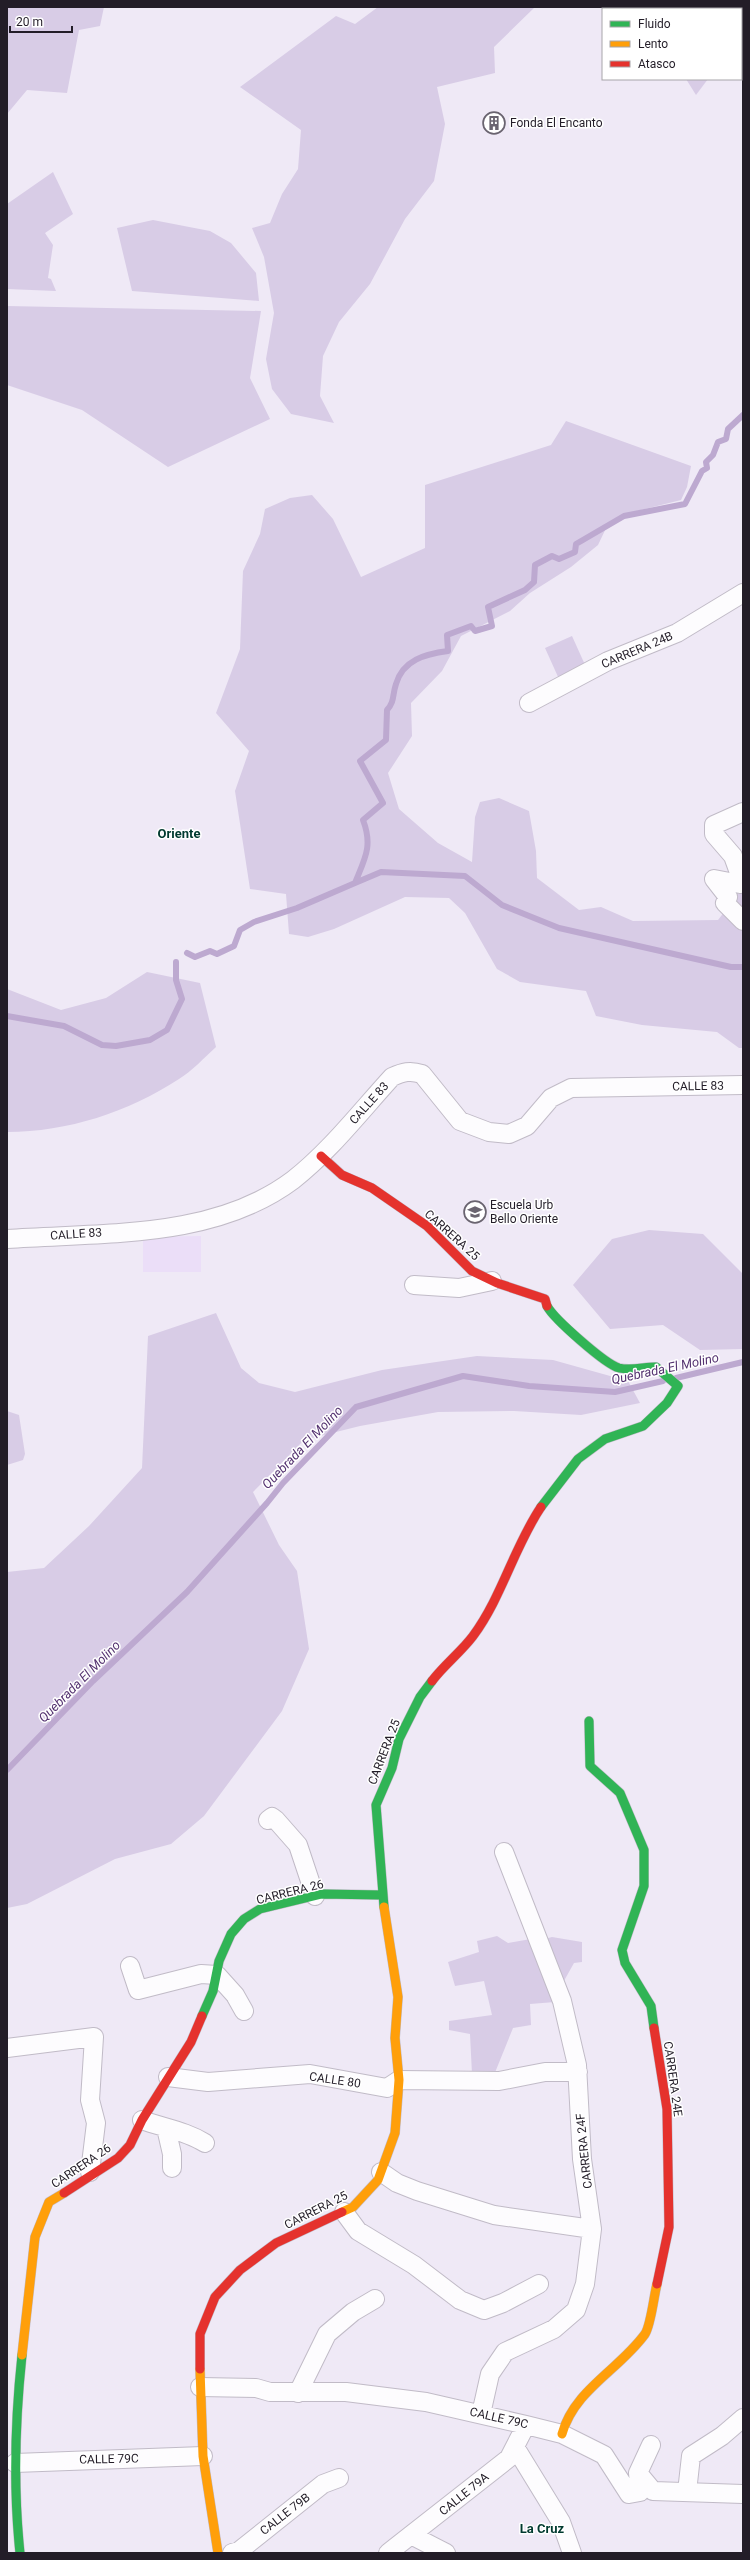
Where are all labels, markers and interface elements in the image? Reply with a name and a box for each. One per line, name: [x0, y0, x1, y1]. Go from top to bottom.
scale bar: [10, 8, 72, 34]
legend: [602, 8, 742, 80]
text: 20 m: [16, 15, 43, 29]
text: Fluido: [638, 17, 671, 31]
text: Lento: [638, 37, 668, 51]
text: Atasco: [638, 57, 676, 71]
building icon: Fonda El Encanto: [481, 110, 507, 136]
place label: Fonda El Encanto: [510, 116, 603, 130]
street label: CARRERA 24B: [599, 629, 675, 671]
district label: Oriente: [158, 826, 200, 841]
street label: CALLE 83: [346, 1079, 392, 1127]
street label: CALLE 83: [672, 1079, 724, 1093]
place label: Escuela Urb Bello Oriente: [490, 1198, 558, 1226]
school or university icon: Escuela Urb Bello Oriente: [462, 1199, 488, 1225]
street label: CARRERA 25: [422, 1207, 482, 1263]
street label: CALLE 83: [50, 1225, 102, 1243]
water label: Quebrada El Molino: [610, 1350, 720, 1387]
water label: Quebrada El Molino: [259, 1403, 346, 1492]
water label: Quebrada El Molino: [35, 1637, 123, 1725]
street label: CARRERA 25: [365, 1717, 403, 1787]
street label: CARRERA 26: [255, 1877, 325, 1907]
street label: CARRERA 24E: [661, 2041, 685, 2118]
street label: CALLE 80: [308, 2069, 362, 2091]
street label: CARRERA 24F: [573, 2112, 595, 2189]
street label: CARRERA 26: [49, 2141, 114, 2191]
street label: CARRERA 25: [282, 2188, 350, 2232]
street label: CALLE 79C: [468, 2404, 530, 2432]
street label: CALLE 79C: [79, 2451, 139, 2467]
street label: CALLE 79A: [436, 2470, 492, 2518]
street label: CALLE 79B: [257, 2490, 313, 2538]
district label: La Cruz: [520, 2521, 565, 2536]

